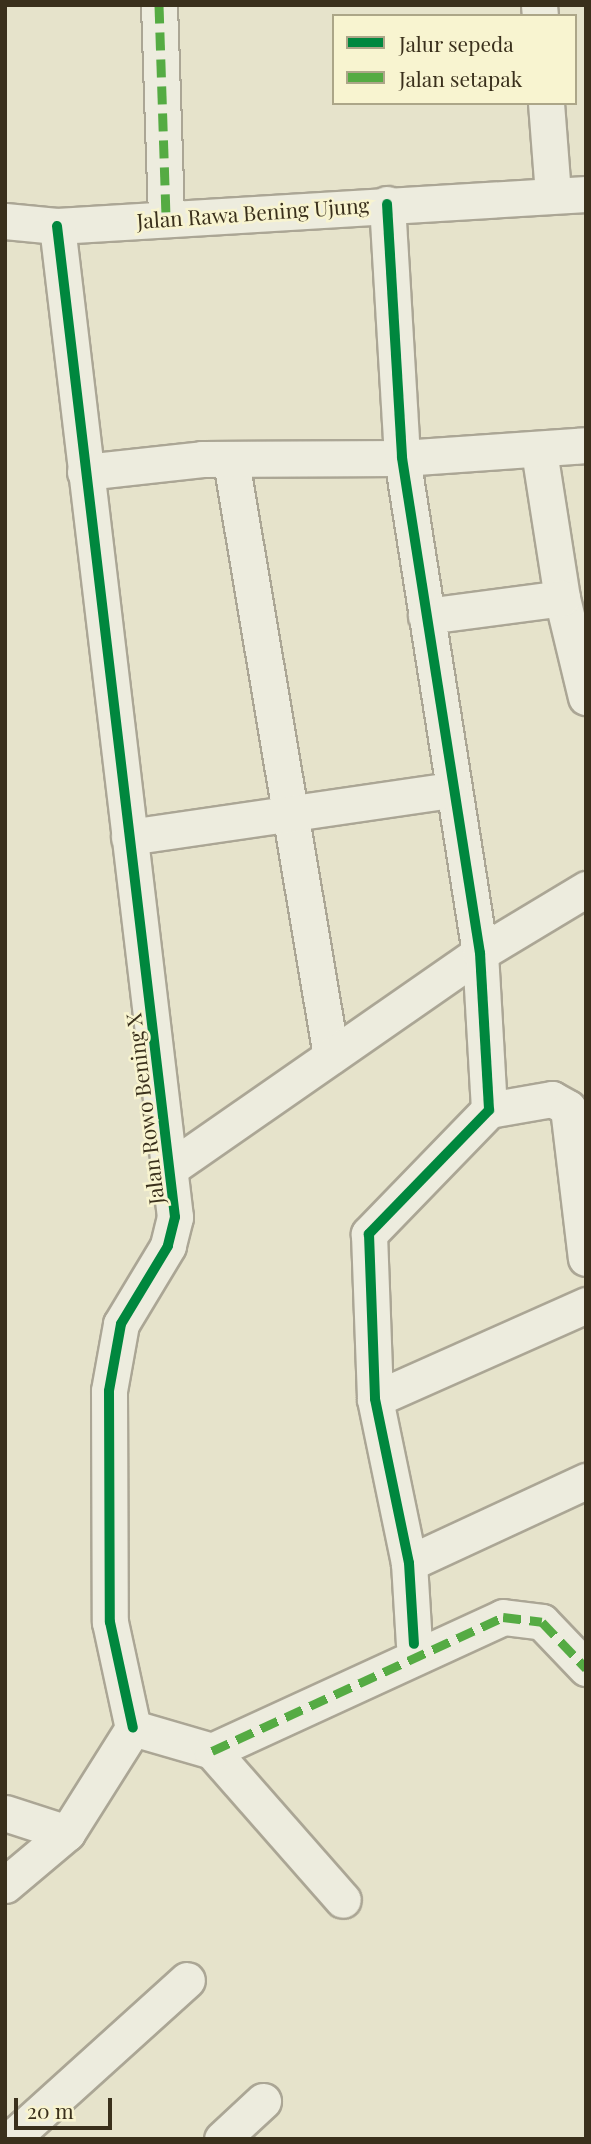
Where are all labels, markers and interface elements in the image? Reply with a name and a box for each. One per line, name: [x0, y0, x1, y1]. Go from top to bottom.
legend: [332, 14, 577, 105]
text: Jalur sepeda: [399, 29, 514, 57]
text: Jalan setapak: [399, 64, 522, 92]
street label: Jalan Rawa Bening Ujung: [136, 191, 370, 233]
street label: Jalan Rowo Bening X: [120, 1012, 168, 1206]
scale bar: [18, 2084, 116, 2128]
text: 20 m: [27, 2096, 74, 2124]

